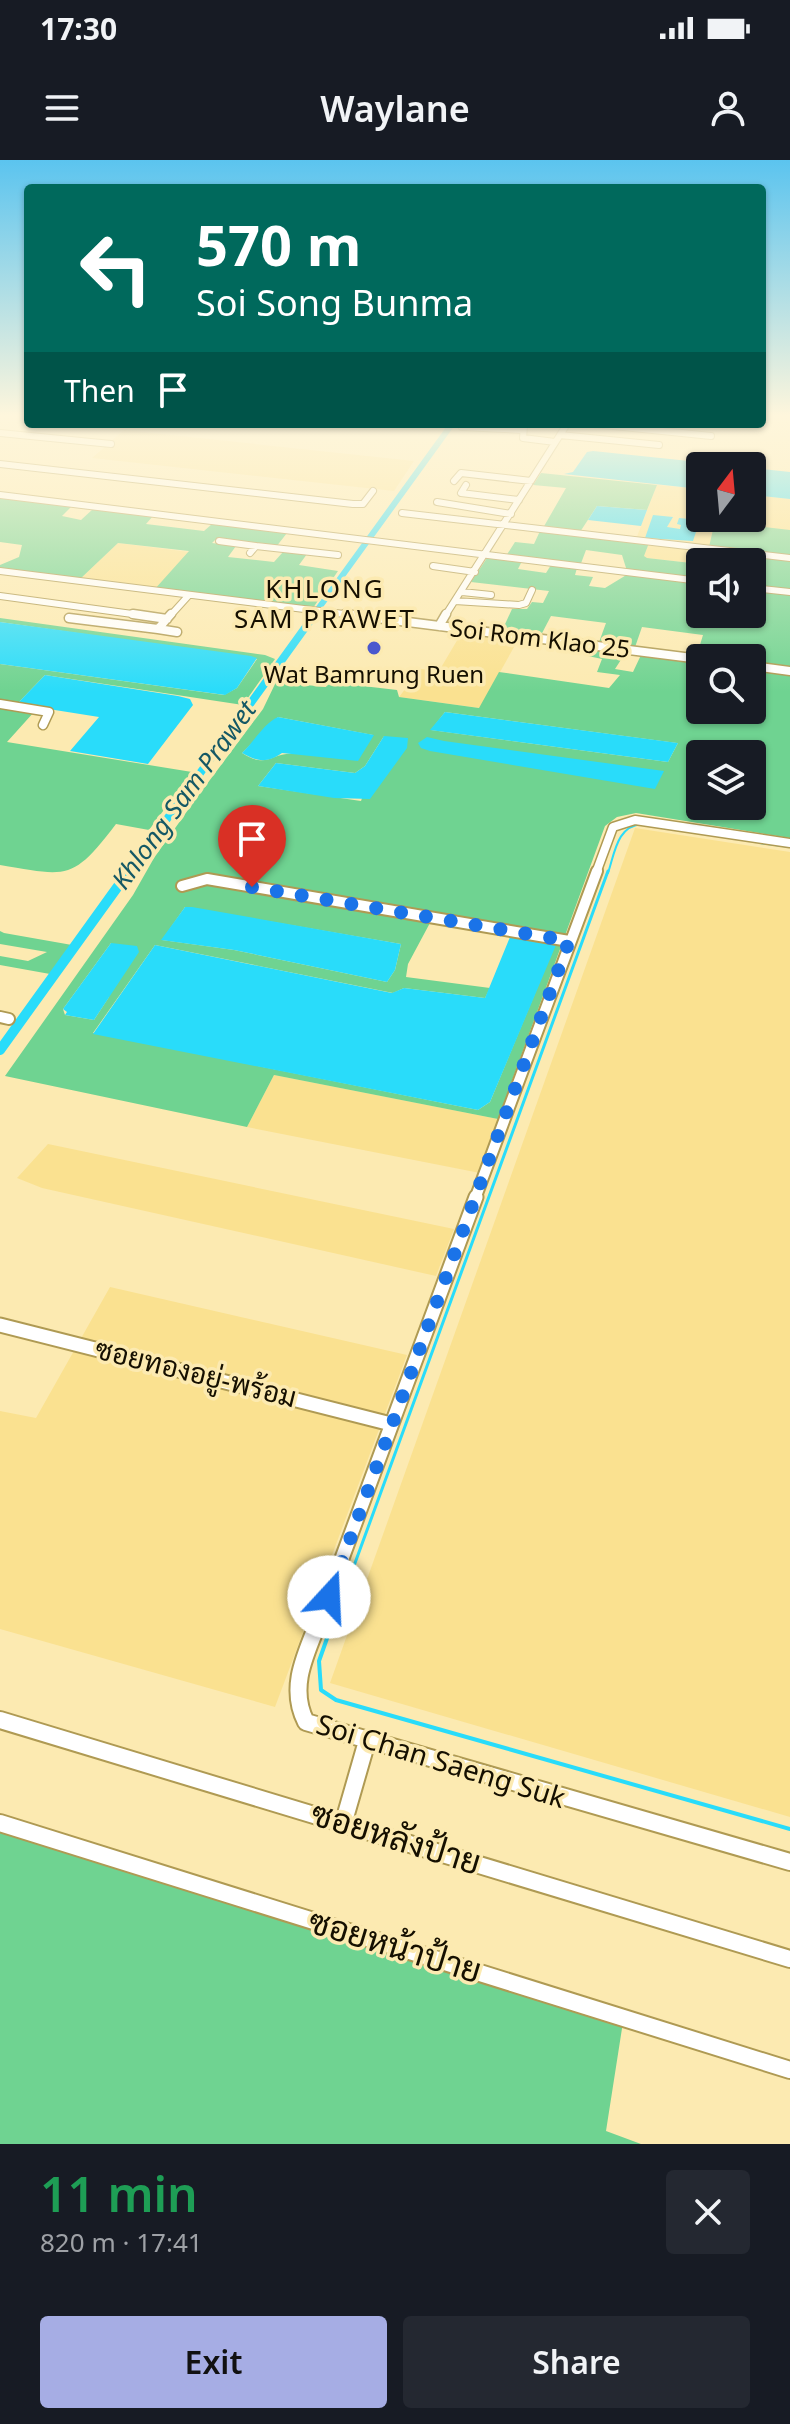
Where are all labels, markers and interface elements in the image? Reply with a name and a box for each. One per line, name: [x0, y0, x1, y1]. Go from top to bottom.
text: 17:30: [40, 8, 117, 49]
text: Waylane: [320, 84, 470, 133]
icon: menu: [40, 86, 84, 130]
icon: person: [706, 86, 750, 130]
text: 570 m: [196, 206, 361, 282]
icon: left: [64, 216, 168, 320]
text: Soi Song Bunma: [196, 278, 473, 327]
icon: arrive: [151, 368, 195, 412]
text: Then: [64, 370, 135, 411]
north arrow: [686, 452, 766, 532]
map controls: [686, 452, 766, 820]
button: sound: [686, 548, 766, 628]
district label: KHLONG SAM PRAWET: [234, 570, 416, 636]
street label: Soi Rom Klao 25: [448, 610, 632, 665]
marker: Wat Bamrung Ruen: [365, 639, 383, 657]
button: search: [686, 644, 766, 724]
place label: Wat Bamrung Ruen: [264, 657, 484, 690]
water label: Khlong Sam Prawet: [102, 692, 265, 896]
button: layers: [686, 740, 766, 820]
pin: [218, 805, 286, 887]
icon: arrive: [230, 817, 274, 861]
street label: ซอยทองอยู่-พร้อม: [91, 1329, 301, 1417]
position arrow: [287, 1555, 371, 1639]
street label: Soi Chan Saeng Suk: [312, 1704, 570, 1816]
street label: ซอยหลังป้าย: [306, 1789, 487, 1885]
street label: ซอยหน้าป้าย: [303, 1897, 487, 1993]
text: 11 min: [40, 2161, 198, 2226]
button: close: [666, 2170, 750, 2254]
text: 820 m · 17:41: [40, 2224, 203, 2260]
button: Exit: [40, 2316, 387, 2408]
button: Share: [403, 2316, 750, 2408]

